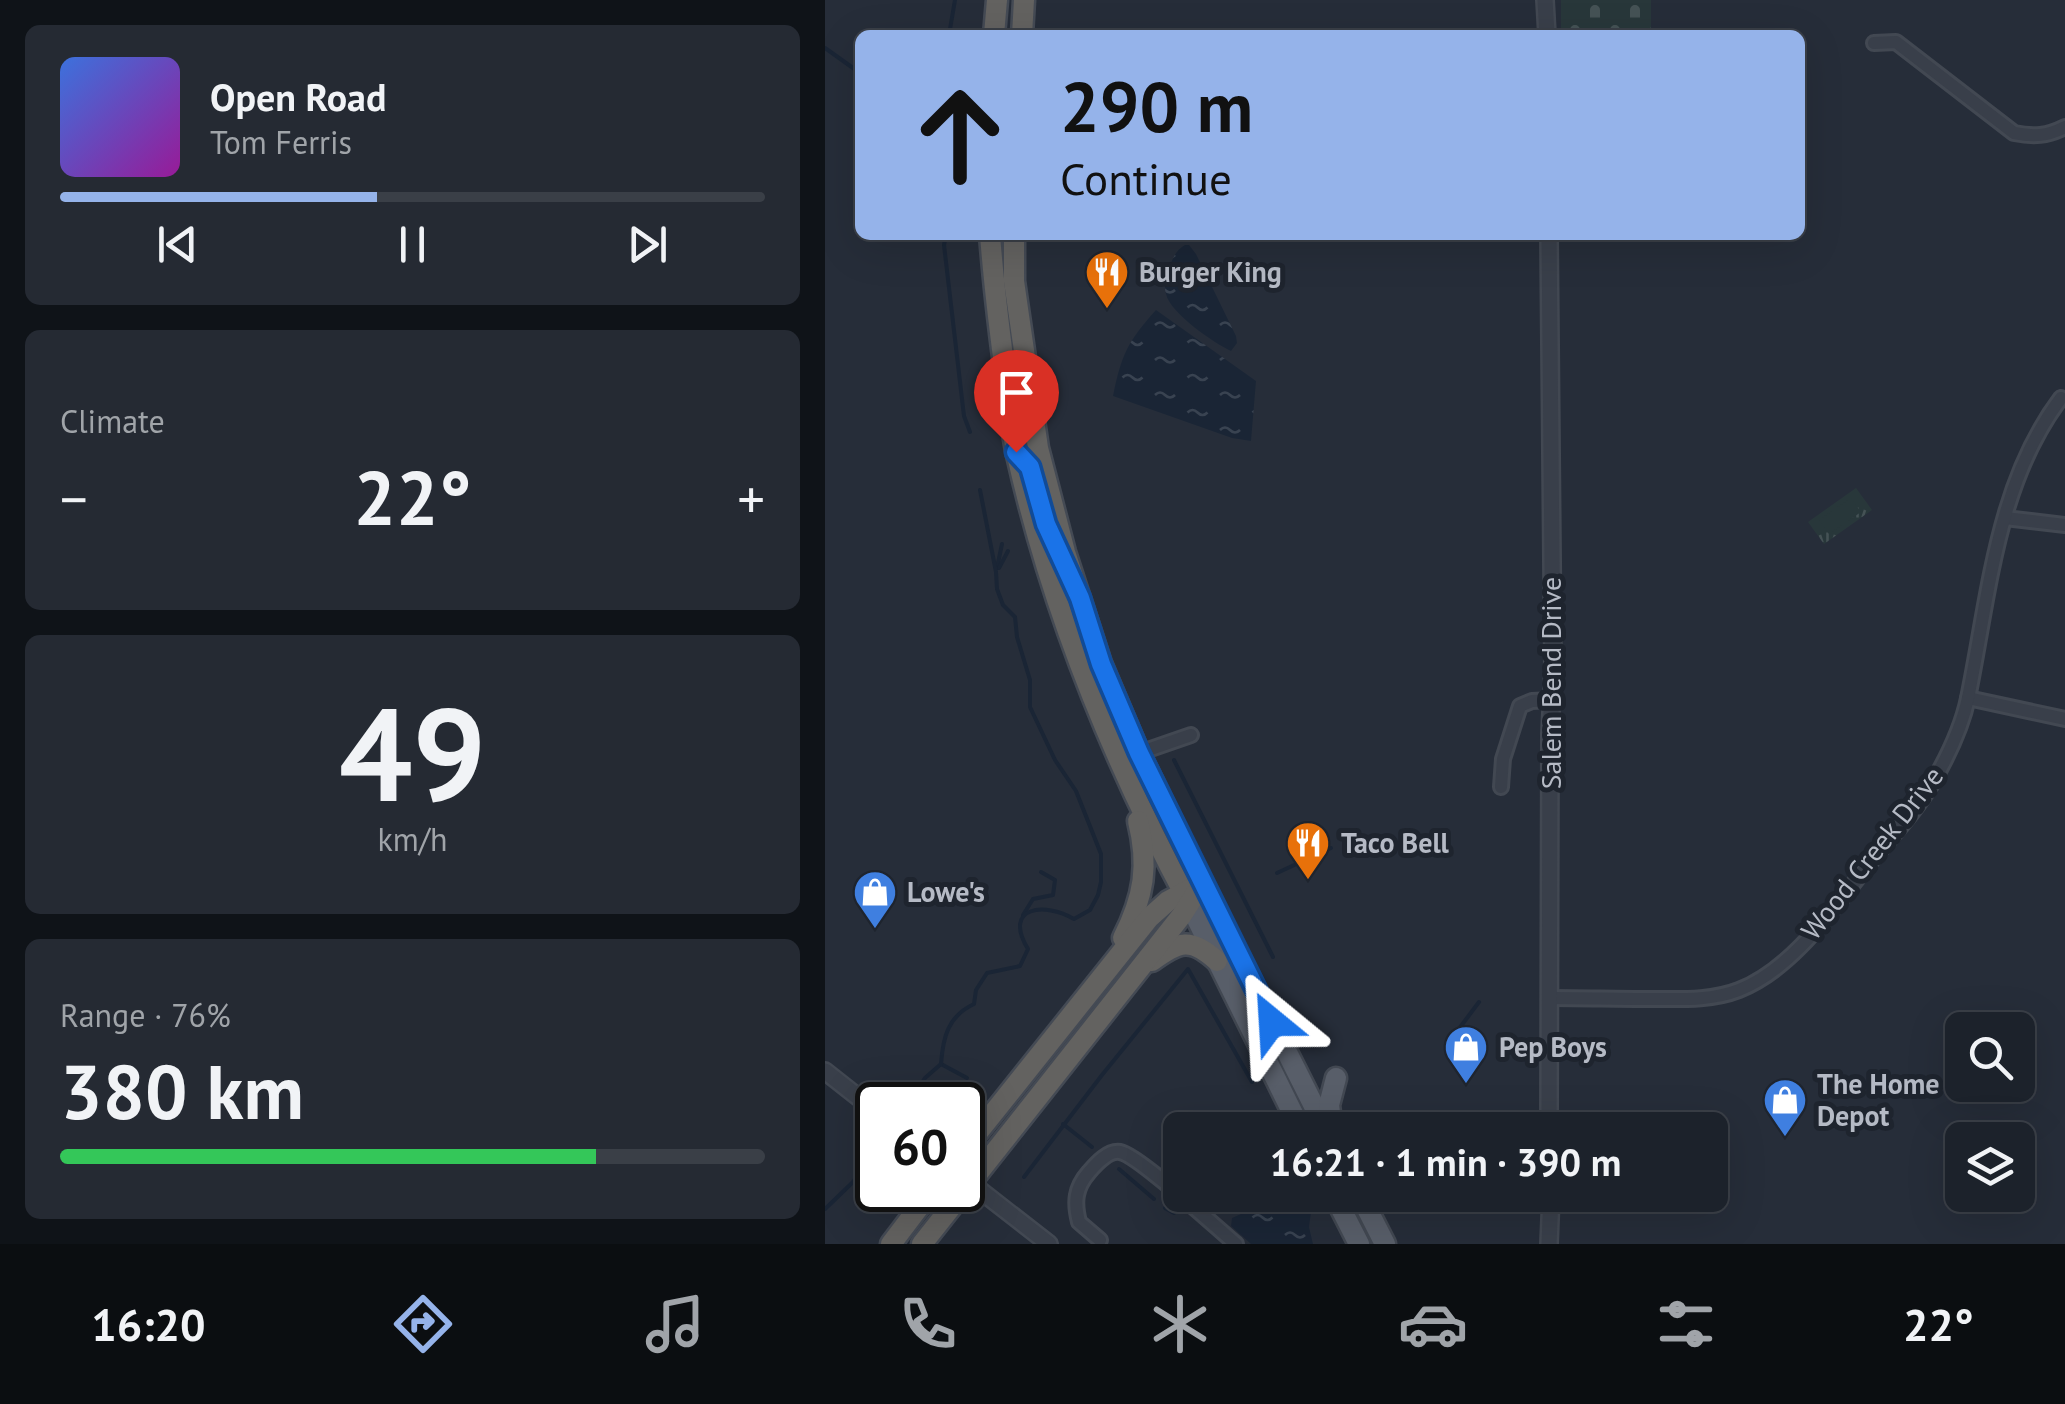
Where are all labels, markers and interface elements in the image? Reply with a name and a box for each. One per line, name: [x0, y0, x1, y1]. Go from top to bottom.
text: 290 m: [1060, 61, 1253, 151]
icon: ahead: [895, 70, 1025, 200]
text: Open Road: [210, 72, 386, 121]
text: Tom Ferris: [210, 121, 352, 163]
text: Continue: [1060, 149, 1232, 207]
icon: previous: [150, 217, 205, 272]
icon: pause: [385, 217, 440, 272]
icon: next: [620, 217, 675, 272]
restaurant icon: Burger King: [1084, 249, 1130, 310]
place label: Burger King: [1139, 253, 1282, 290]
pin: [974, 350, 1059, 453]
icon: arrive: [989, 365, 1044, 420]
text: Climate: [60, 400, 165, 442]
text: 22°: [354, 449, 471, 546]
text: −: [60, 463, 88, 534]
text: +: [737, 463, 765, 534]
street label: Salem Bend Drive: [1532, 577, 1569, 789]
text: 49: [339, 669, 486, 837]
street label: Wood Creek Drive: [1792, 758, 1951, 947]
text: km/h: [377, 818, 448, 860]
restaurant icon: Taco Bell: [1285, 820, 1331, 881]
place label: Taco Bell: [1341, 824, 1450, 861]
shop icon: Lowe's: [852, 869, 898, 930]
place label: Lowe's: [907, 873, 985, 910]
position arrow: [1220, 970, 1324, 1074]
text: Range · 76%: [60, 994, 231, 1036]
map controls: [1945, 1012, 2035, 1212]
button: search: [1945, 1012, 2035, 1102]
shop icon: Pep Boys: [1443, 1024, 1489, 1085]
place label: Pep Boys: [1499, 1028, 1607, 1065]
text: 380 km: [60, 1043, 304, 1140]
place label: The Home Depot: [1817, 1065, 1940, 1134]
shop icon: The Home Depot: [1762, 1077, 1808, 1138]
speed limit sign: 60: [855, 1082, 985, 1212]
button: layers: [1945, 1122, 2035, 1212]
text: 16:21 · 1 min · 390 m: [1270, 1137, 1621, 1186]
icon: directions: [388, 1289, 458, 1359]
icon: music: [640, 1289, 710, 1359]
icon: phone: [893, 1289, 963, 1359]
icon: climate: [1145, 1289, 1215, 1359]
icon: car: [1398, 1289, 1468, 1359]
icon: filters: [1651, 1289, 1721, 1359]
text: 16:20: [91, 1295, 205, 1353]
text: 22°: [1903, 1295, 1974, 1353]

